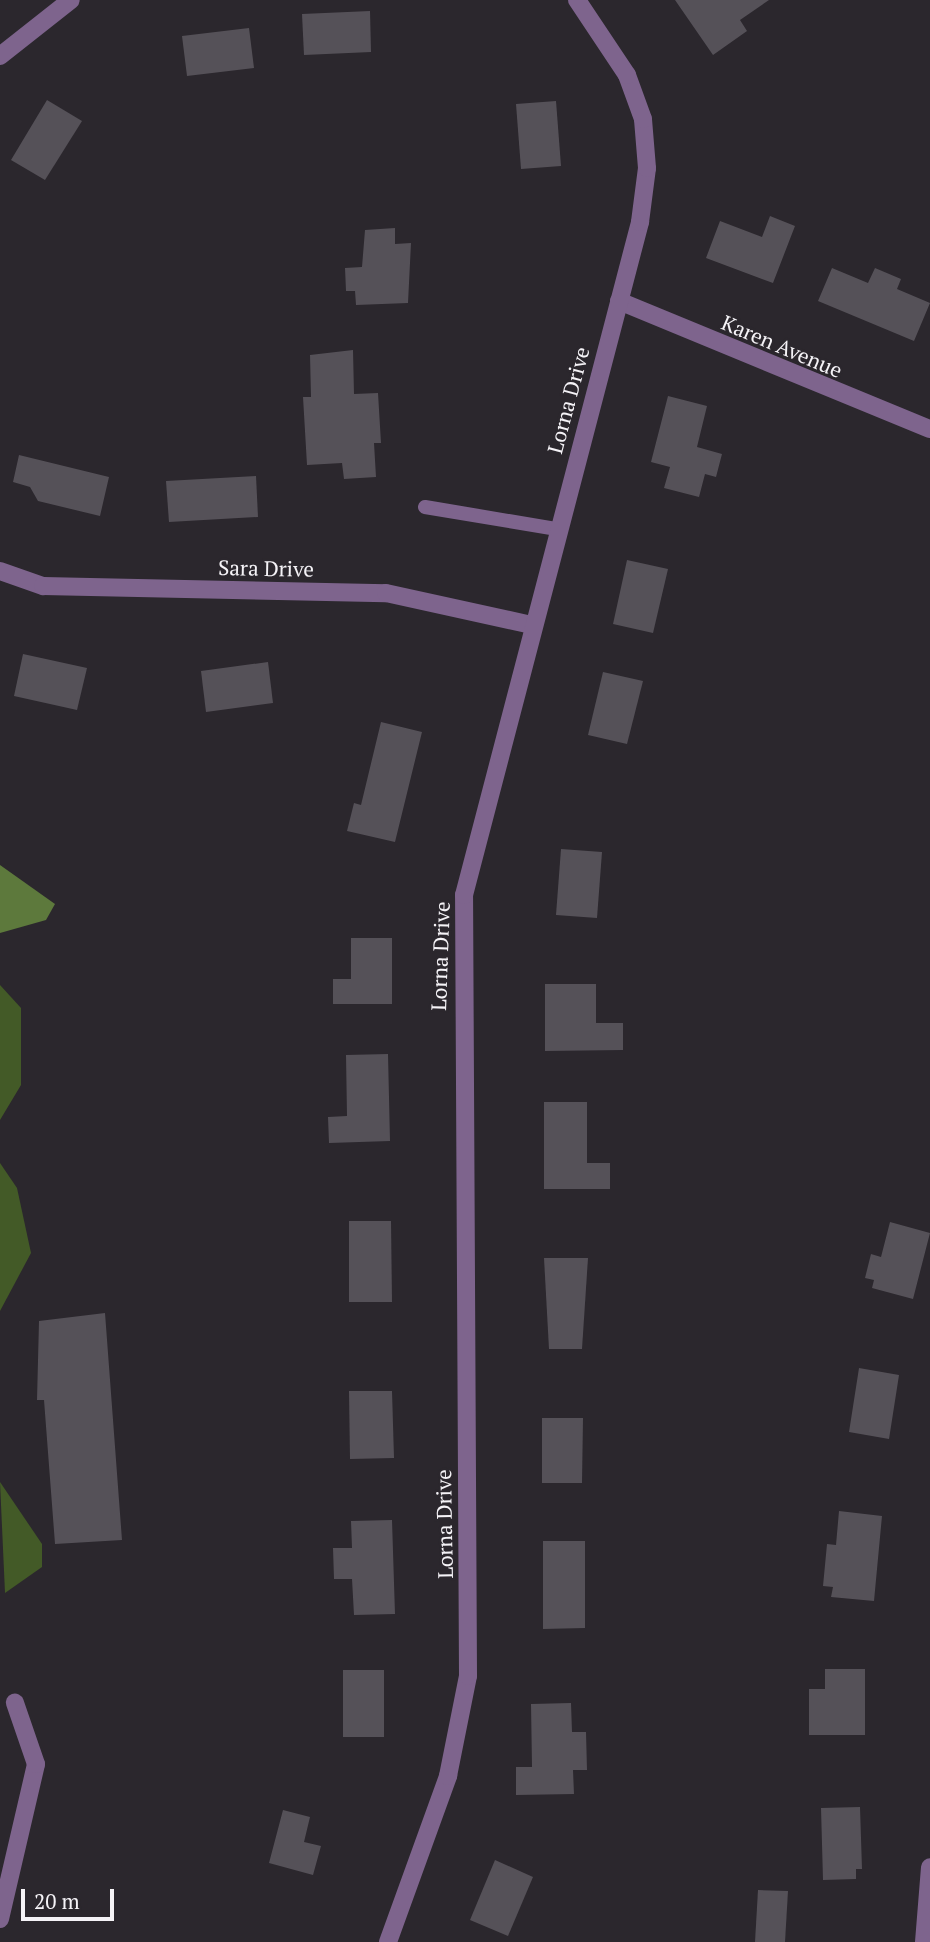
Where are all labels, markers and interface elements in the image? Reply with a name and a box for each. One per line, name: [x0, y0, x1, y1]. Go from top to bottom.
street label: Karen Avenue: [718, 309, 846, 383]
street label: Lorna Drive: [542, 344, 594, 456]
street label: Sara Drive: [218, 555, 314, 581]
street label: Lorna Drive: [425, 901, 455, 1011]
street label: Lorna Drive: [430, 1469, 458, 1579]
scale bar: [24, 1876, 117, 1920]
text: 20 m: [34, 1887, 80, 1915]

